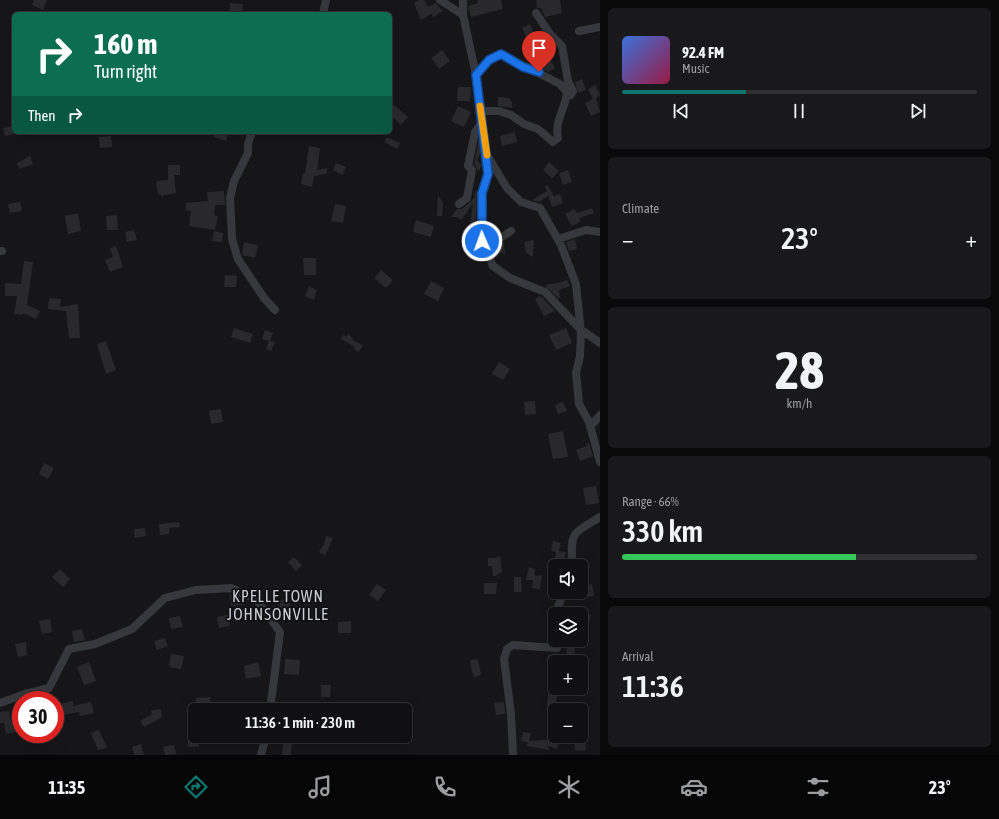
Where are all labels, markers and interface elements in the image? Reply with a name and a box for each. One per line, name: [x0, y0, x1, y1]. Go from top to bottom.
icon: right: [28, 28, 80, 80]
text: 160 m: [94, 28, 157, 60]
pin: [522, 31, 556, 72]
icon: arrive: [528, 37, 550, 59]
text: 92.4 FM: [682, 44, 724, 61]
text: Turn right: [94, 61, 157, 82]
text: Music: [682, 61, 709, 76]
icon: previous: [670, 100, 692, 122]
icon: pause: [788, 100, 810, 122]
icon: next: [907, 100, 929, 122]
icon: right: [64, 104, 86, 126]
text: Then: [28, 107, 56, 124]
text: Climate: [622, 201, 659, 216]
position arrow: [461, 220, 503, 262]
text: 23°: [781, 221, 818, 255]
text: −: [622, 226, 633, 252]
text: +: [966, 226, 977, 252]
text: 28: [775, 340, 824, 400]
text: km/h: [787, 396, 812, 411]
text: Range · 66%: [622, 494, 679, 509]
text: 330 km: [622, 514, 703, 548]
map controls: [548, 559, 588, 743]
button: sound: [548, 559, 588, 599]
district label: KPELLE TOWN JOHNSONVILLE: [227, 587, 329, 623]
button: layers: [548, 607, 588, 647]
text: Arrival: [622, 649, 654, 664]
button: +: [548, 655, 588, 695]
text: 11:36: [622, 669, 684, 703]
speed limit sign: 30: [12, 691, 64, 743]
button: −: [548, 703, 588, 743]
text: 11:36 · 1 min · 230 m: [245, 714, 355, 731]
icon: directions: [182, 773, 210, 801]
icon: music: [306, 773, 334, 801]
icon: phone: [431, 773, 459, 801]
icon: climate: [555, 773, 583, 801]
icon: car: [680, 773, 708, 801]
icon: filters: [804, 773, 832, 801]
text: 11:35: [48, 777, 85, 798]
text: 23°: [929, 777, 951, 798]

